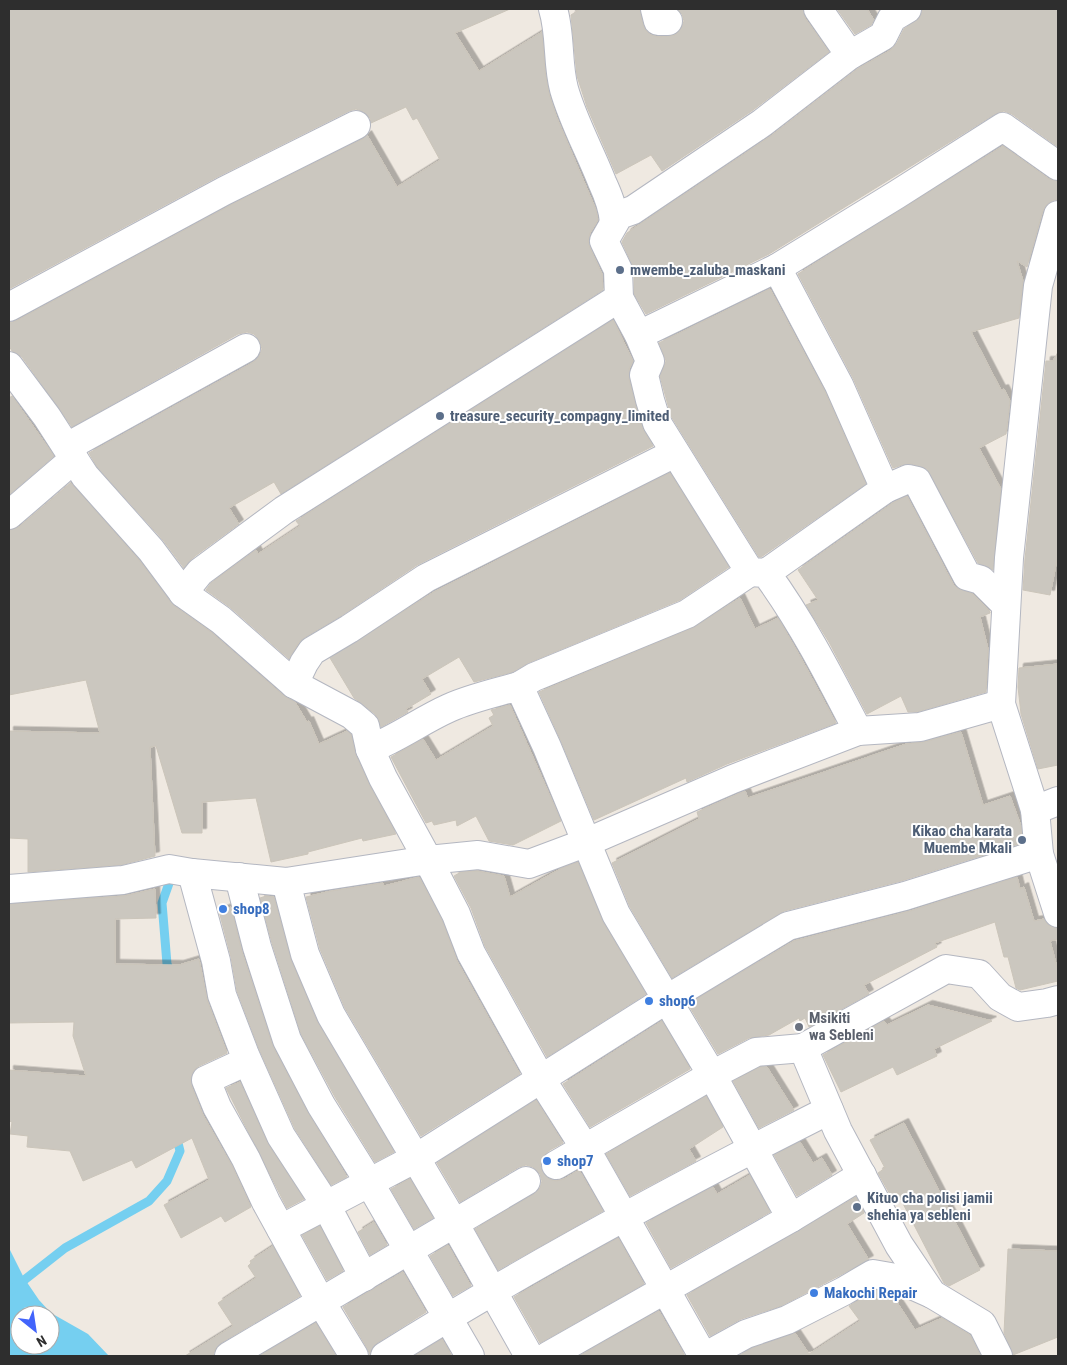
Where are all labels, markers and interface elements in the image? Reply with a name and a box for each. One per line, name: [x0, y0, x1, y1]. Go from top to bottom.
place label: mwembe_zaluba_maskani: [630, 261, 785, 279]
marker: mwembe_zaluba_maskani: [614, 264, 626, 276]
place label: treasure_security_compagny_limited: [450, 407, 669, 425]
marker: treasure_security_compagny_limited: [434, 410, 446, 422]
place label: Kikao cha karata Muembe Mkali: [912, 822, 1012, 857]
marker: Kikao cha karata Muembe Mkali: [1016, 834, 1028, 846]
place label: shop8: [233, 900, 270, 918]
marker: shop8: [217, 903, 229, 915]
place label: shop6: [659, 992, 696, 1010]
marker: shop6: [643, 995, 655, 1007]
place label: Msikiti wa Sebleni: [809, 1009, 874, 1044]
marker: Msikiti wa Sebleni: [793, 1021, 805, 1033]
place label: shop7: [557, 1152, 594, 1170]
marker: shop7: [541, 1155, 553, 1167]
place label: Kituo cha polisi jamii shehia ya sebleni: [867, 1189, 993, 1224]
marker: Kituo cha polisi jamii shehia ya sebleni: [851, 1201, 863, 1213]
place label: Makochi Repair: [824, 1284, 917, 1302]
marker: Makochi Repair: [808, 1287, 820, 1299]
north arrow: [10, 1305, 60, 1355]
text: N: [34, 1332, 49, 1350]

